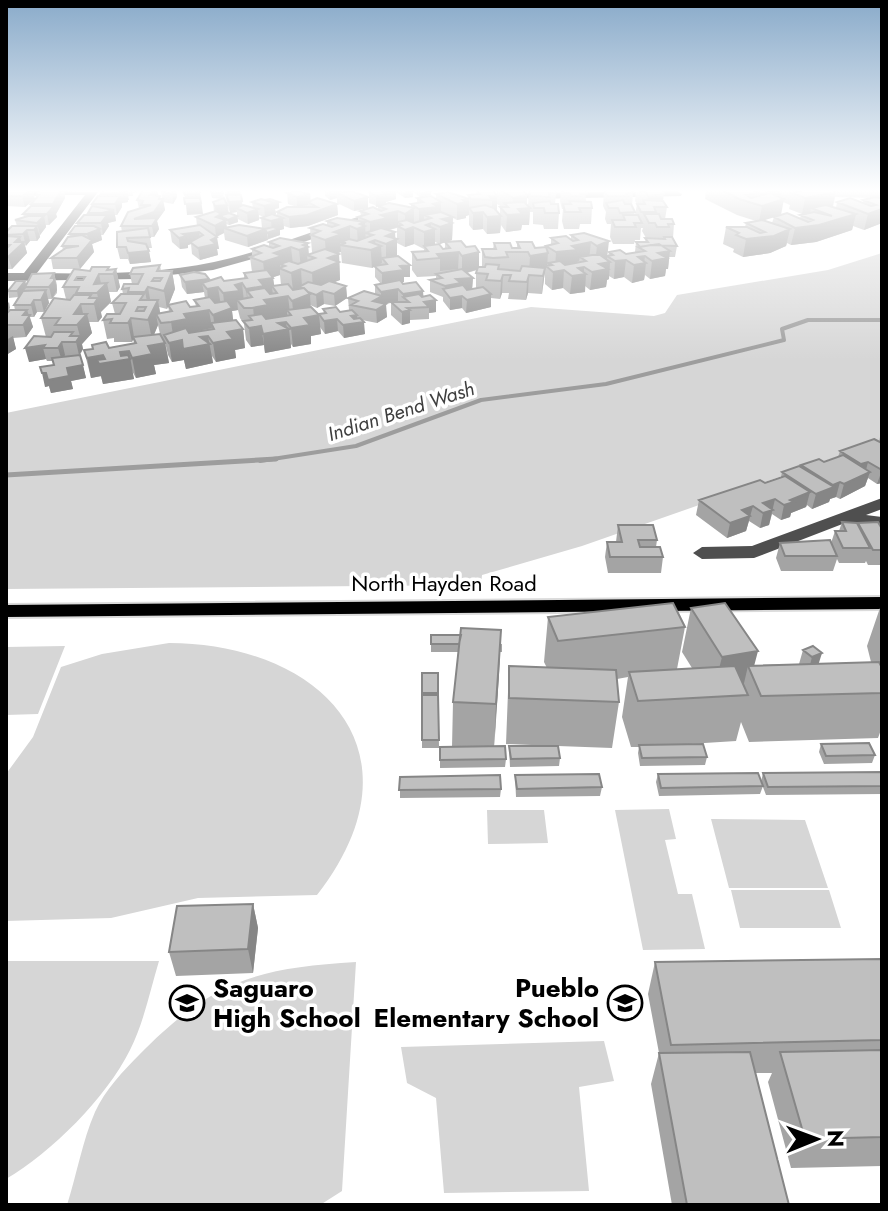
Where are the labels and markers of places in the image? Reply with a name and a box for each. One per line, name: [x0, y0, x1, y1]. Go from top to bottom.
place label: Saguaro High School: [213, 969, 361, 1037]
place label: Pueblo Elementary School: [374, 969, 599, 1037]
school or university icon: Saguaro High School: [168, 984, 206, 1022]
school or university icon: Pueblo Elementary School: [606, 984, 644, 1022]

